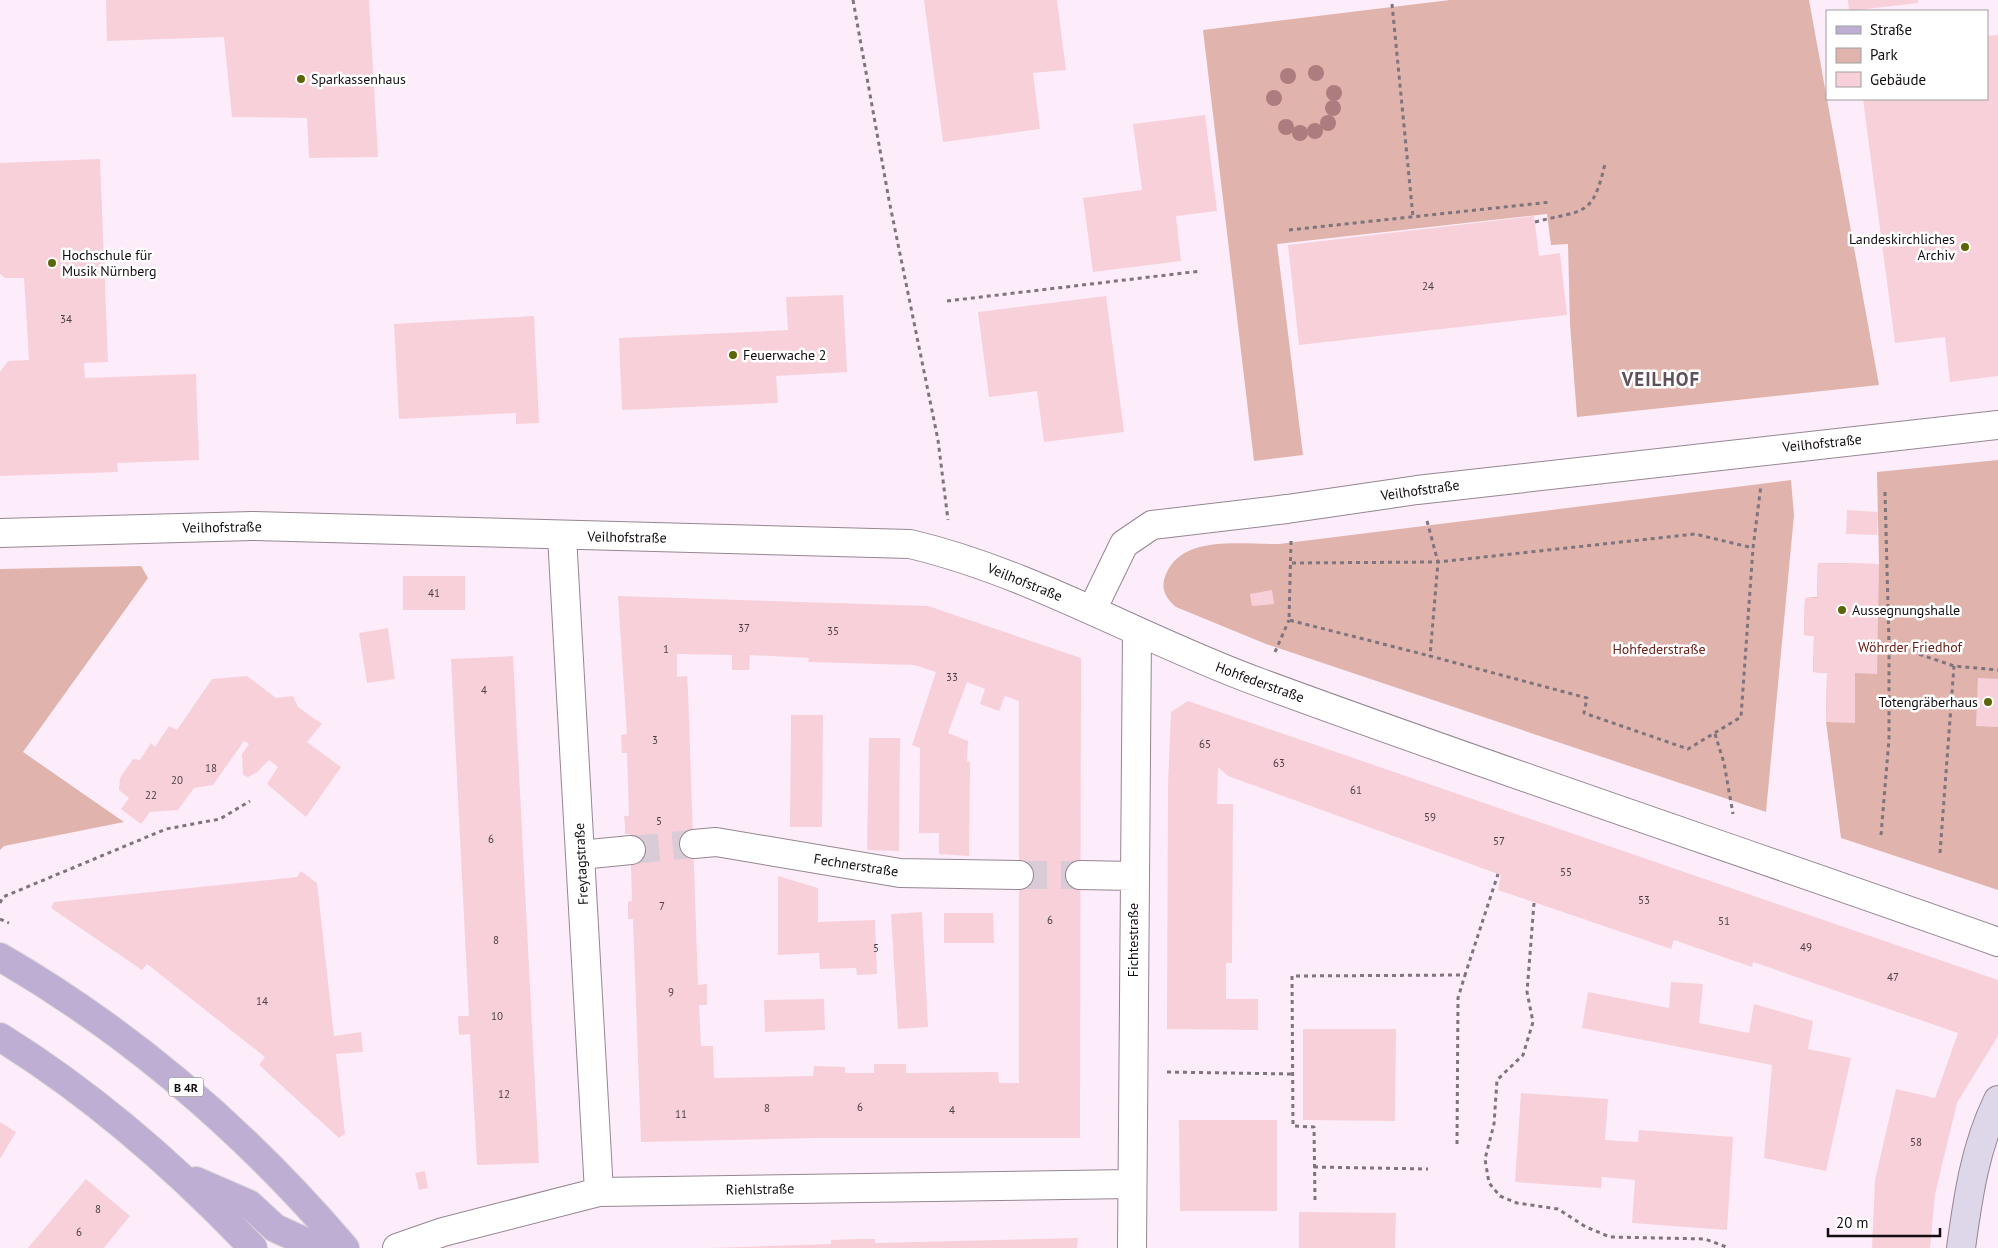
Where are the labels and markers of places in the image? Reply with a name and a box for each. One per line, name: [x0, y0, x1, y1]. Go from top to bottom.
place label: Sparkassenhaus: [311, 70, 406, 88]
marker: Sparkassenhaus: [295, 73, 307, 85]
place label: Landeskirchliches Archiv: [1849, 230, 1955, 264]
marker: Landeskirchliches Archiv: [1959, 241, 1971, 253]
place label: Hochschule für Musik Nürnberg: [62, 246, 157, 280]
marker: Hochschule für Musik Nürnberg: [46, 257, 58, 269]
place label: Feuerwache 2: [743, 346, 826, 364]
marker: Feuerwache 2: [727, 349, 739, 361]
place label: Aussegnungshalle: [1852, 601, 1960, 619]
marker: Aussegnungshalle: [1836, 604, 1848, 616]
place label: Totengräberhaus: [1878, 693, 1978, 711]
marker: Totengräberhaus: [1982, 696, 1994, 708]

